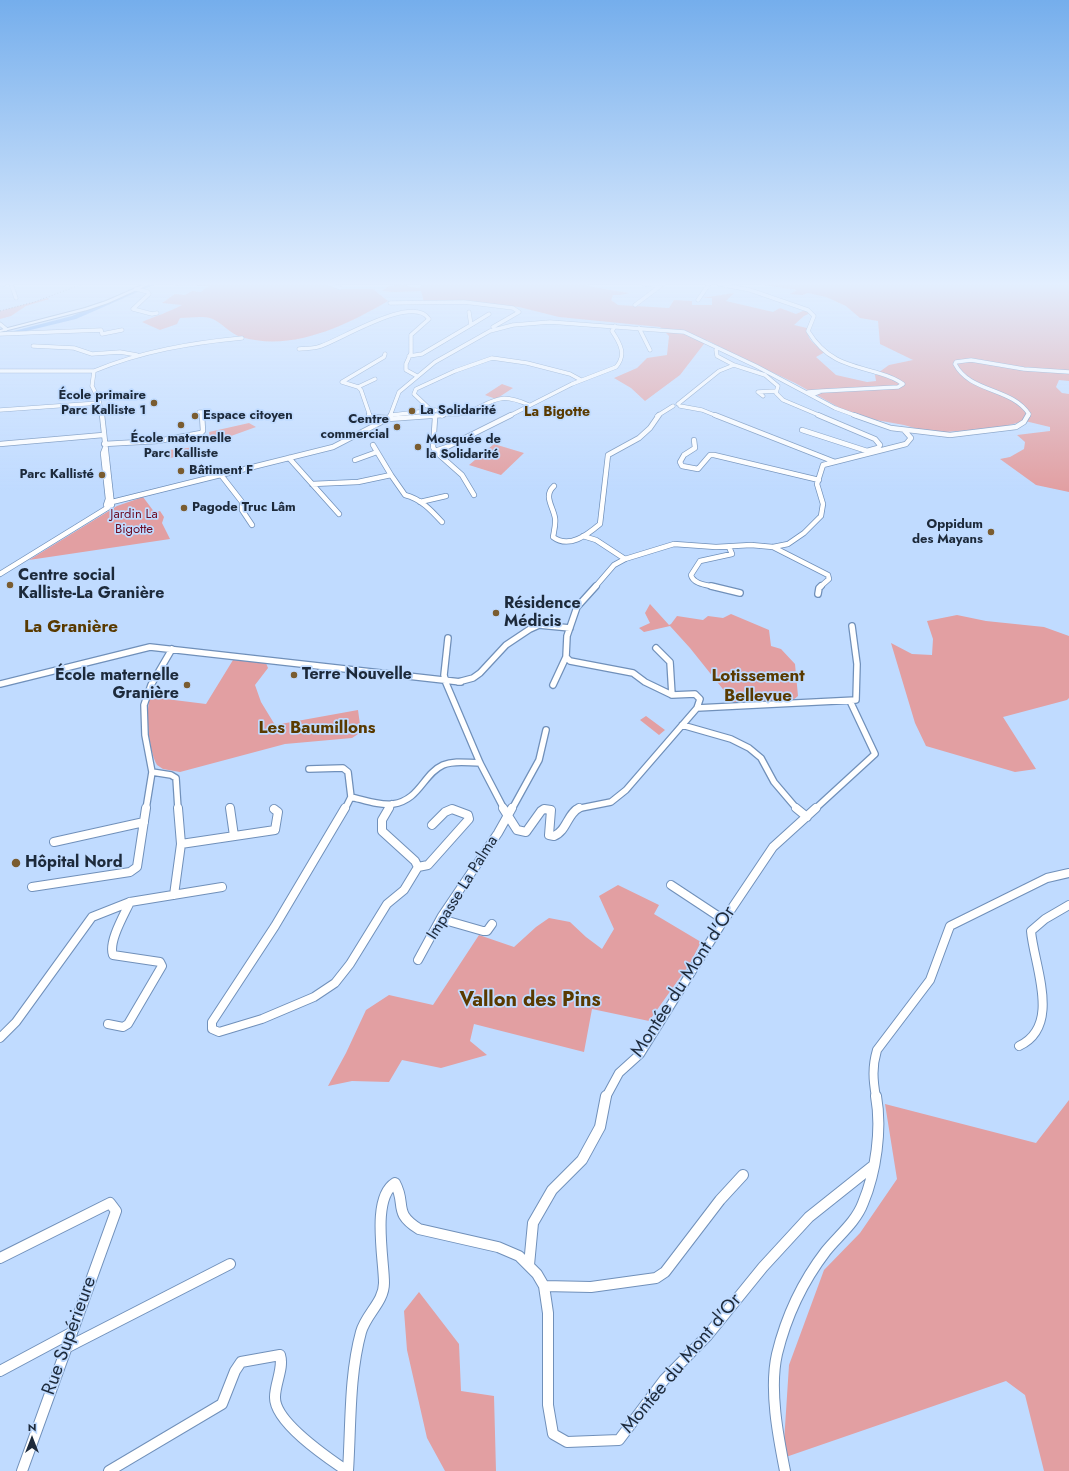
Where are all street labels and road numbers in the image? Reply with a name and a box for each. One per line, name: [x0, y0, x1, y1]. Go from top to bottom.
street label: Impasse La Palma: [423, 833, 503, 943]
street label: Montée du Mont d'Or: [627, 902, 741, 1062]
street label: Rue Supérieure: [38, 1274, 102, 1398]
street label: Montée du Mont d'Or: [617, 1290, 747, 1438]

